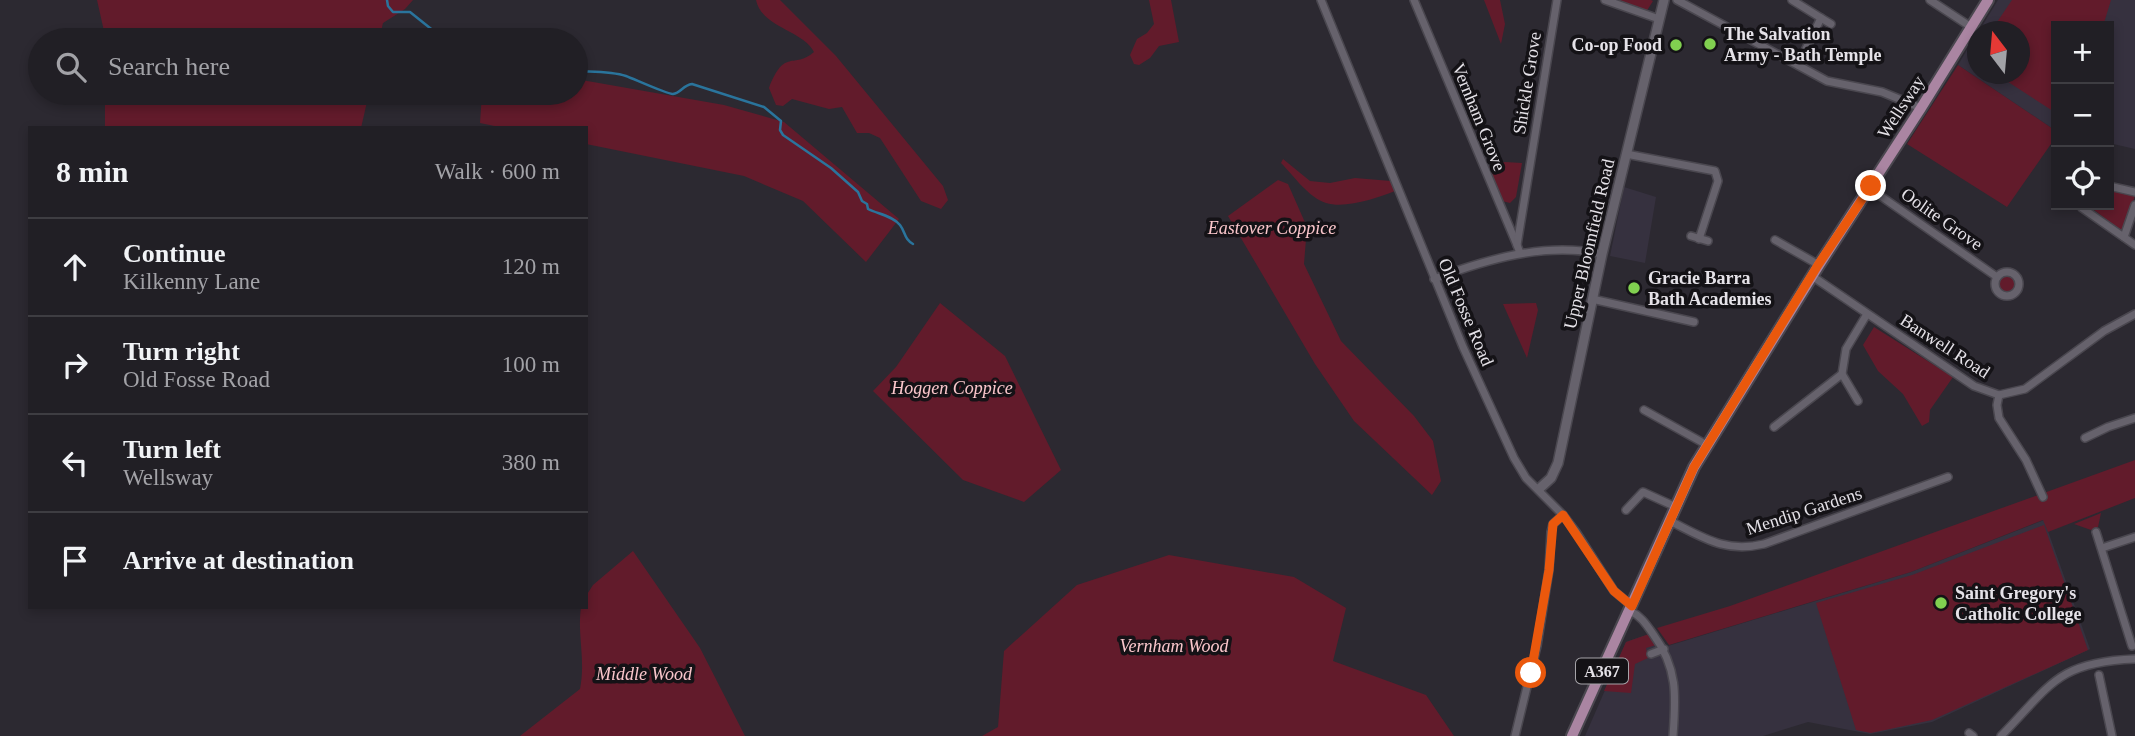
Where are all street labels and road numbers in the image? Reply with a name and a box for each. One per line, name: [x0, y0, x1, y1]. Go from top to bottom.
street label: Shickle Grove: [1509, 30, 1545, 136]
street label: Vernham Grove: [1448, 60, 1510, 174]
street label: Wellsway: [1873, 72, 1929, 142]
street label: Upper Bloomfield Road: [1560, 157, 1618, 331]
street label: Oolite Grove: [1898, 184, 1986, 254]
street label: Old Fosse Road: [1434, 255, 1498, 369]
street label: Banwell Road: [1897, 310, 1993, 382]
street label: Mendip Gardens: [1744, 483, 1864, 539]
road number: A367: [1576, 658, 1628, 684]

